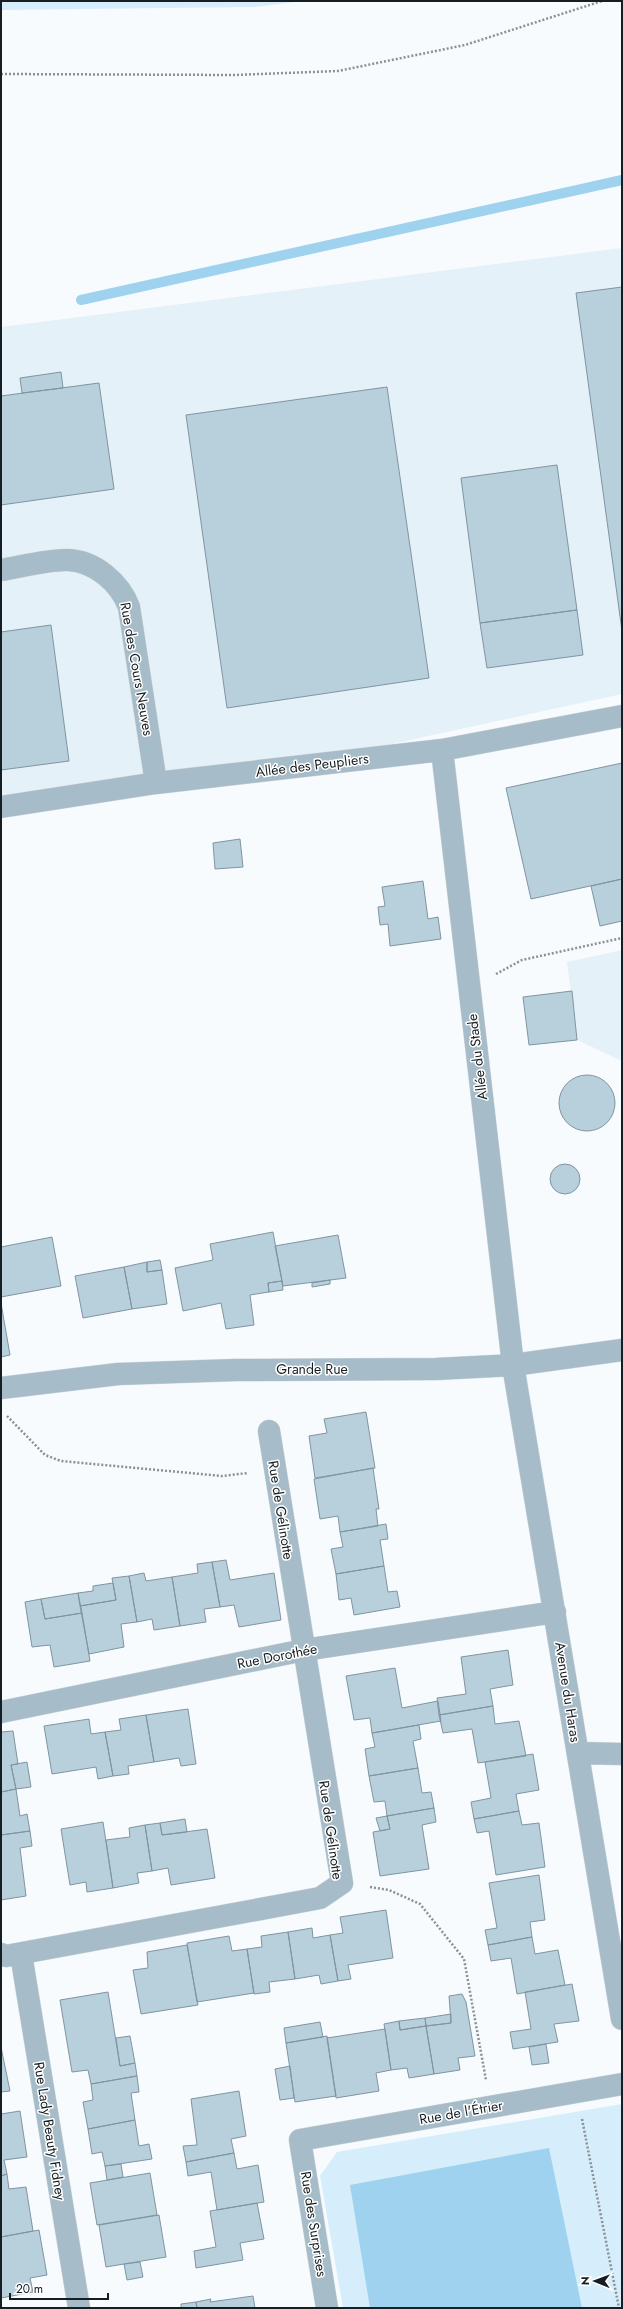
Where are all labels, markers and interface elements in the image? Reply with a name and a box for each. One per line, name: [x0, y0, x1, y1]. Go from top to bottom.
street label: Rue des Cours Neuves: [115, 601, 159, 738]
street label: Allée des Peupliers: [254, 748, 370, 782]
street label: Allée du Stade: [462, 1013, 492, 1101]
street label: Grande Rue: [276, 1359, 348, 1379]
street label: Rue de Gélinotte: [263, 1459, 299, 1561]
street label: Rue Dorothée: [235, 1638, 319, 1674]
street label: Avenue du Haras: [550, 1640, 586, 1744]
street label: Rue de Gélinotte: [314, 1779, 348, 1881]
street label: Rue Lady Beauty Fidney: [29, 2060, 71, 2202]
street label: Rue de l'Étrier: [418, 2095, 505, 2129]
street label: Rue des Surprises: [296, 2170, 332, 2278]
north arrow: [575, 2261, 615, 2301]
scale bar: [10, 2275, 108, 2301]
text: N: [577, 2276, 593, 2285]
text: 20 m: [16, 2280, 43, 2298]

